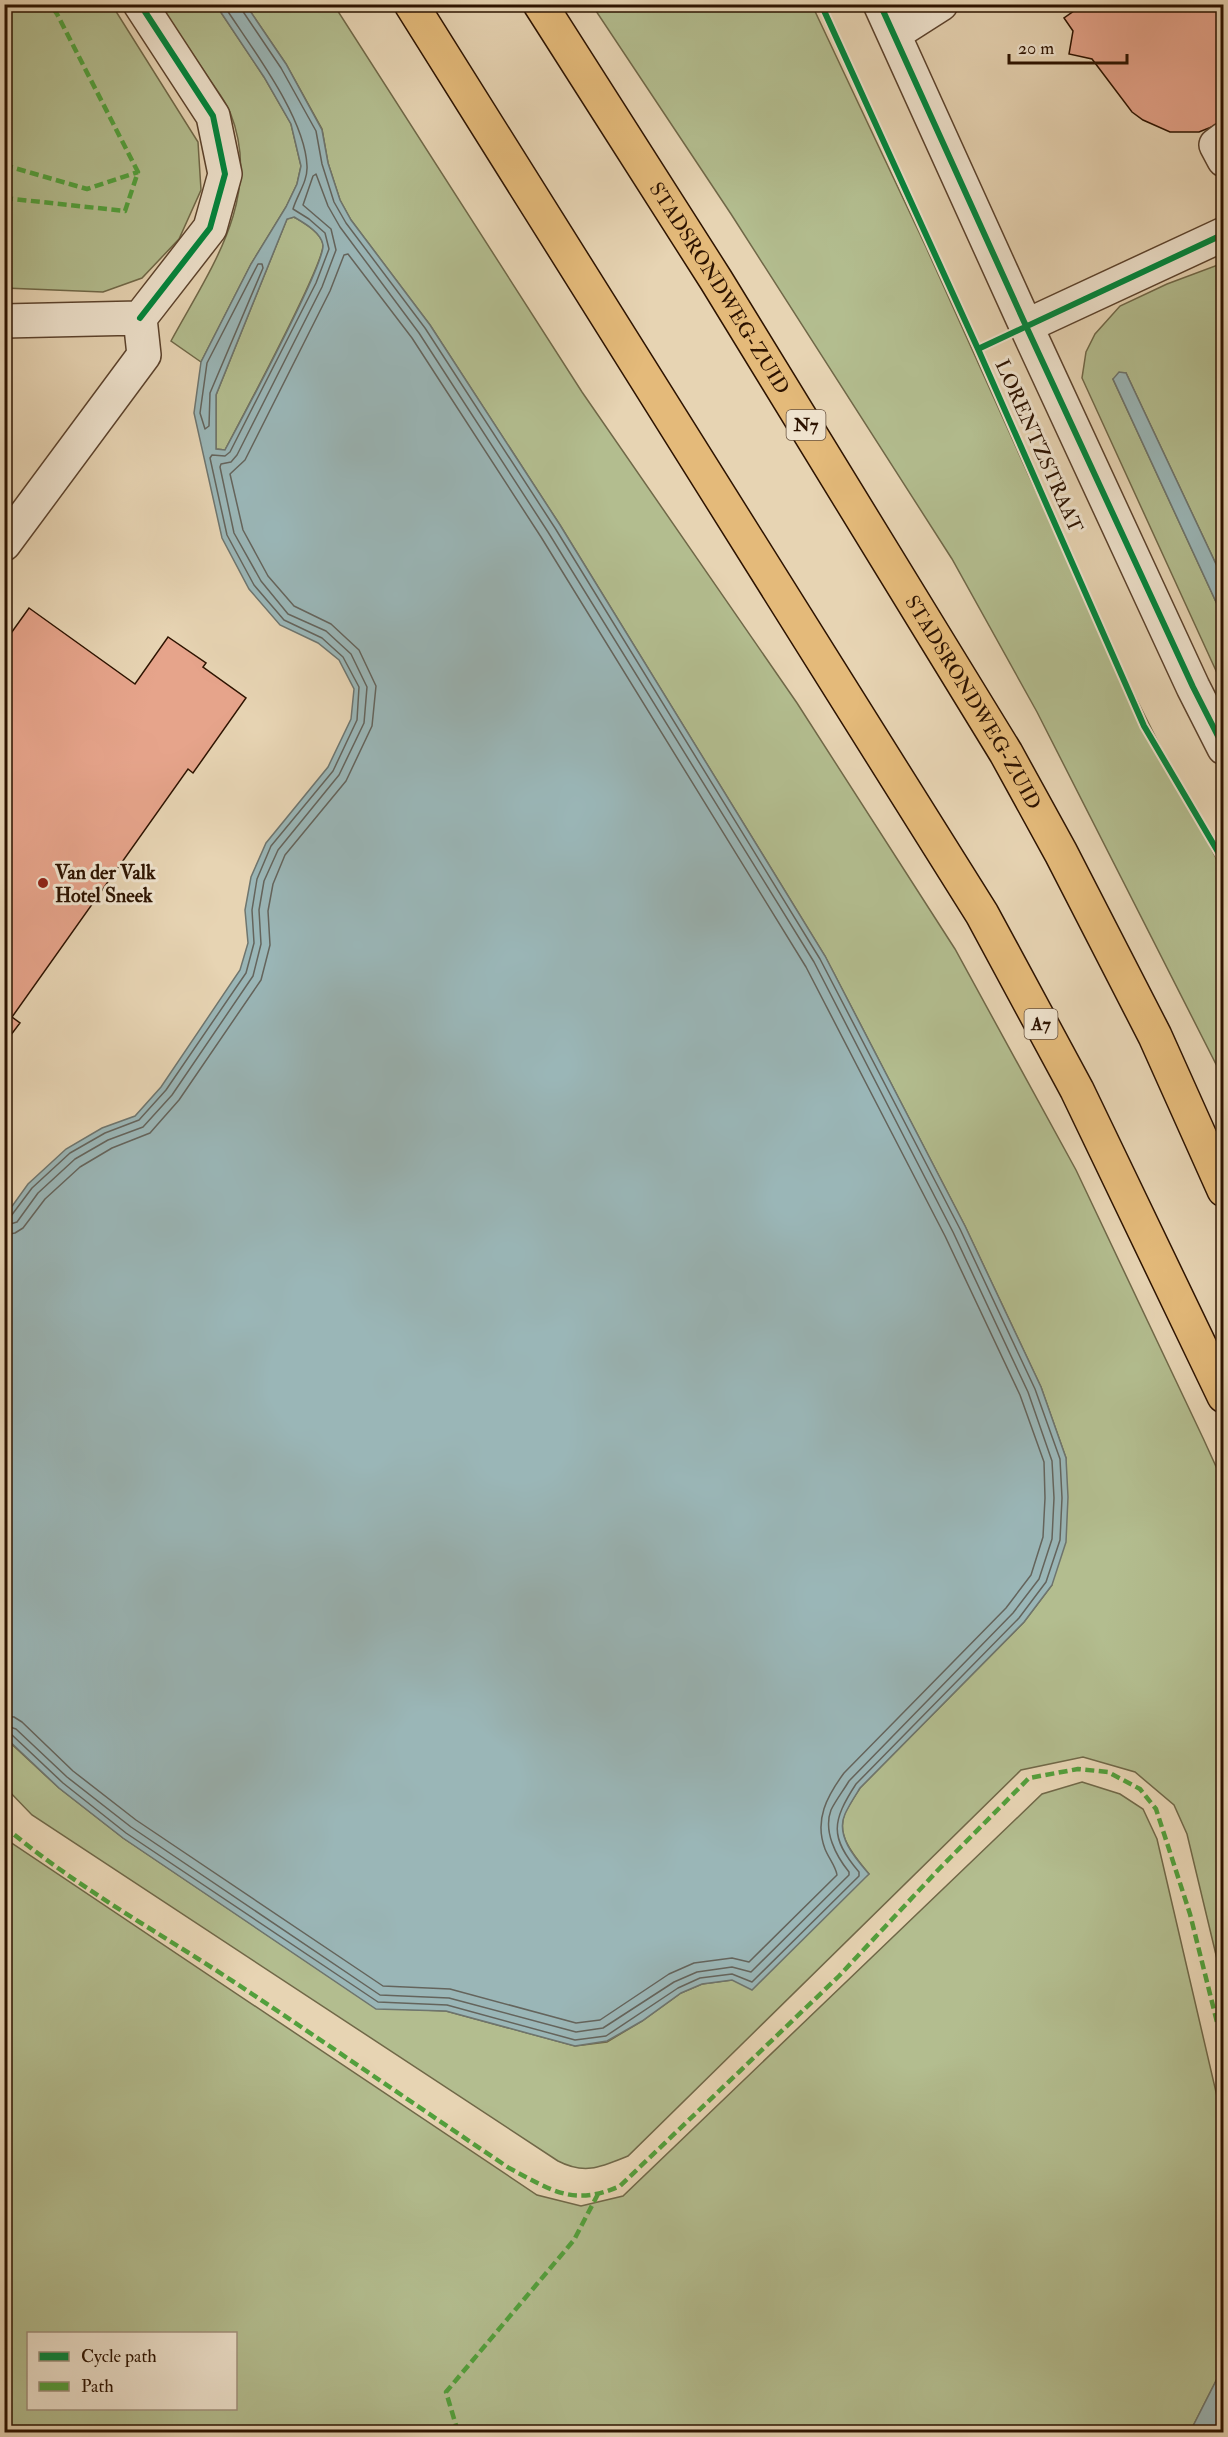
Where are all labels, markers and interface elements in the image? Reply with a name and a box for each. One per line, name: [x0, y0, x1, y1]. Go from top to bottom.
scale bar: [1009, 27, 1128, 65]
text: 20 m: [1018, 37, 1054, 60]
street label: STADSRONDWEG-ZUID: [644, 177, 795, 398]
street label: LORENTZSTRAAT: [990, 355, 1089, 537]
road number: N7: [786, 410, 826, 440]
street label: STADSRONDWEG-ZUID: [900, 591, 1047, 814]
place label: Van der Valk Hotel Sneek: [54, 860, 156, 908]
marker: Van der Valk Hotel Sneek: [36, 876, 50, 890]
road number: A7: [1024, 1009, 1058, 1039]
legend: [27, 2332, 237, 2410]
text: Cycle path: [81, 2345, 157, 2368]
text: Path: [81, 2375, 114, 2398]

